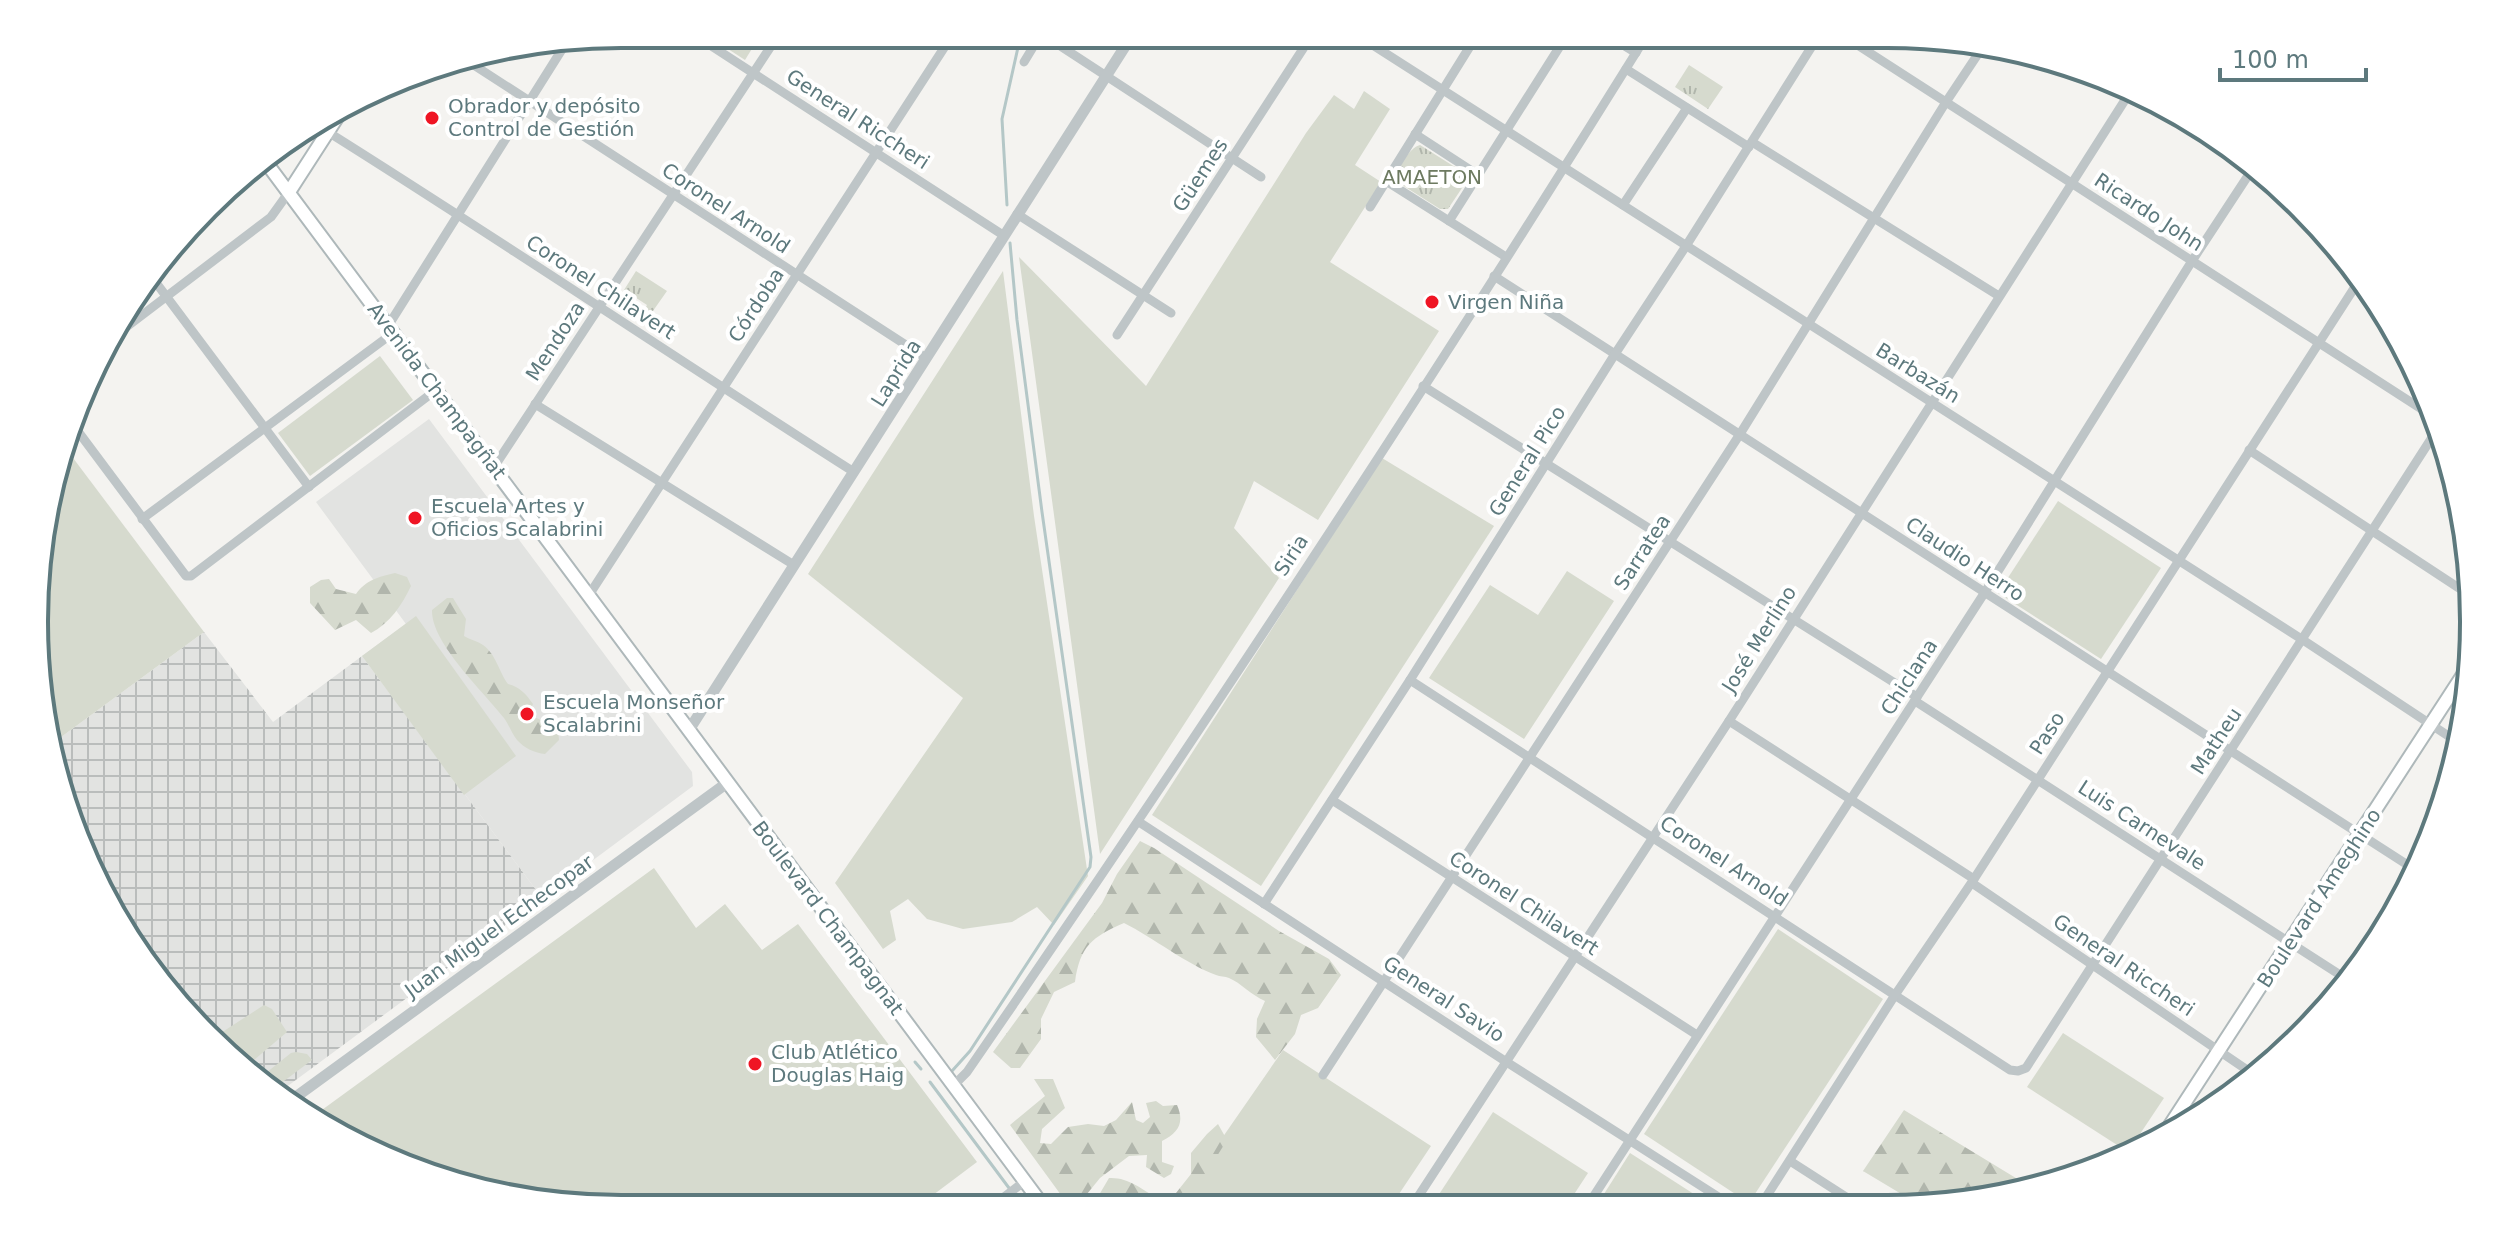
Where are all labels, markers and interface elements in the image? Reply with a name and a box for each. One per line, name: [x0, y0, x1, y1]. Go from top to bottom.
scale bar: [2220, 32, 2366, 82]
text: 100 m: [2232, 46, 2309, 74]
street label: General Riccheri: [782, 64, 934, 174]
place label: Obrador y depósito Control de Gestión: [448, 94, 641, 141]
marker: Obrador y depósito Control de Gestión: [423, 109, 441, 127]
street label: Güemes: [1167, 134, 1233, 216]
street label: Coronel Arnold: [657, 158, 795, 258]
park label: AMAETON: [1382, 165, 1482, 189]
street label: Ricardo John: [2090, 168, 2208, 256]
street label: Coronel Chilavert: [522, 230, 680, 344]
street label: Córdoba: [723, 263, 789, 347]
place label: Virgen Niña: [1448, 290, 1564, 314]
marker: Virgen Niña: [1423, 293, 1441, 311]
street label: Mendoza: [520, 297, 590, 385]
street label: Avenida Champagñat: [363, 298, 511, 484]
street label: Laprida: [866, 335, 926, 411]
street label: Barbazán: [1872, 338, 1964, 408]
street label: General Pico: [1484, 401, 1570, 521]
place label: Escuela Artes y Oficios Scalabrini: [431, 494, 603, 541]
marker: Escuela Artes y Oficios Scalabrini: [406, 509, 424, 527]
street label: Sarratea: [1609, 510, 1675, 594]
street label: Claudio Herro: [1901, 512, 2029, 606]
street label: Siria: [1269, 530, 1313, 580]
street label: José Merlino: [1716, 581, 1801, 698]
street label: Chiclana: [1876, 634, 1942, 720]
place label: Escuela Monseñor Scalabrini: [543, 690, 725, 737]
street label: Matheu: [2186, 703, 2246, 779]
marker: Escuela Monseñor Scalabrini: [518, 705, 536, 723]
street label: Paso: [2024, 707, 2070, 759]
street label: Luis Carnevale: [2074, 775, 2210, 875]
street label: Boulevard Ameghino: [2252, 804, 2386, 992]
street label: Coronel Arnold: [1655, 811, 1793, 911]
street label: Boulevard Champagnat: [747, 816, 909, 1020]
street label: Coronel Chilavert: [1445, 846, 1603, 960]
street label: Juan Miguel Echecopar: [398, 849, 599, 1004]
street label: General Riccheri: [2049, 909, 2199, 1021]
street label: General Savio: [1379, 951, 1509, 1047]
place label: Club Atlético Douglas Haig: [771, 1040, 904, 1087]
marker: Club Atlético Douglas Haig: [746, 1055, 764, 1073]

